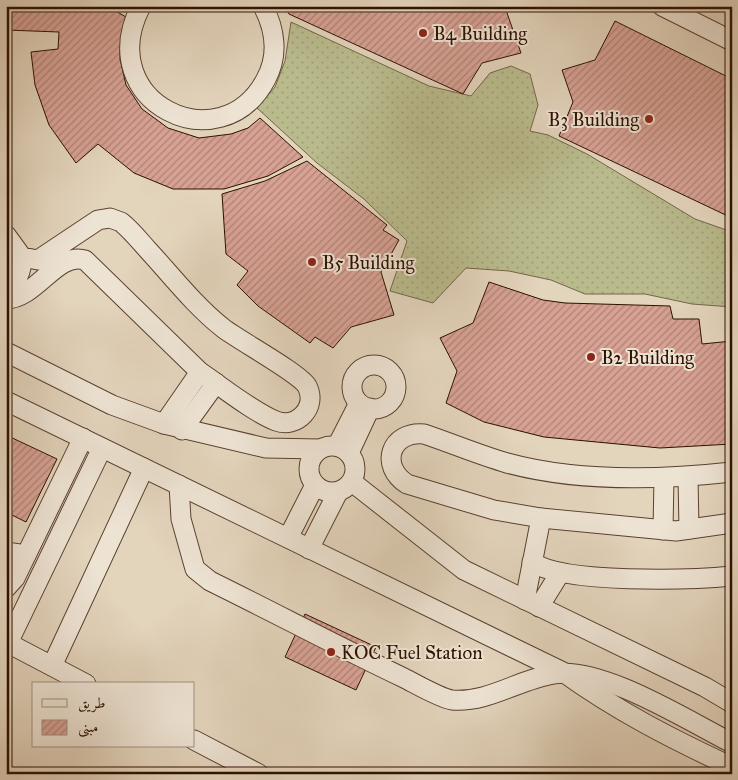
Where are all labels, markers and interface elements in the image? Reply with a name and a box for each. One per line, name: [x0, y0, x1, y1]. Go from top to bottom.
place label: B4 Building: [433, 22, 527, 46]
marker: B4 Building: [417, 27, 429, 39]
place label: B3 Building: [548, 108, 639, 132]
marker: B3 Building: [643, 113, 655, 125]
place label: B5 Building: [322, 251, 415, 275]
marker: B5 Building: [306, 256, 318, 268]
place label: B2 Building: [601, 346, 694, 370]
marker: B2 Building: [585, 351, 597, 363]
place label: KOC Fuel Station: [341, 641, 482, 664]
marker: KOC Fuel Station: [325, 646, 337, 658]
legend: [32, 682, 195, 748]
text: طريق: [78, 694, 105, 713]
text: مبنى: [78, 718, 98, 738]

